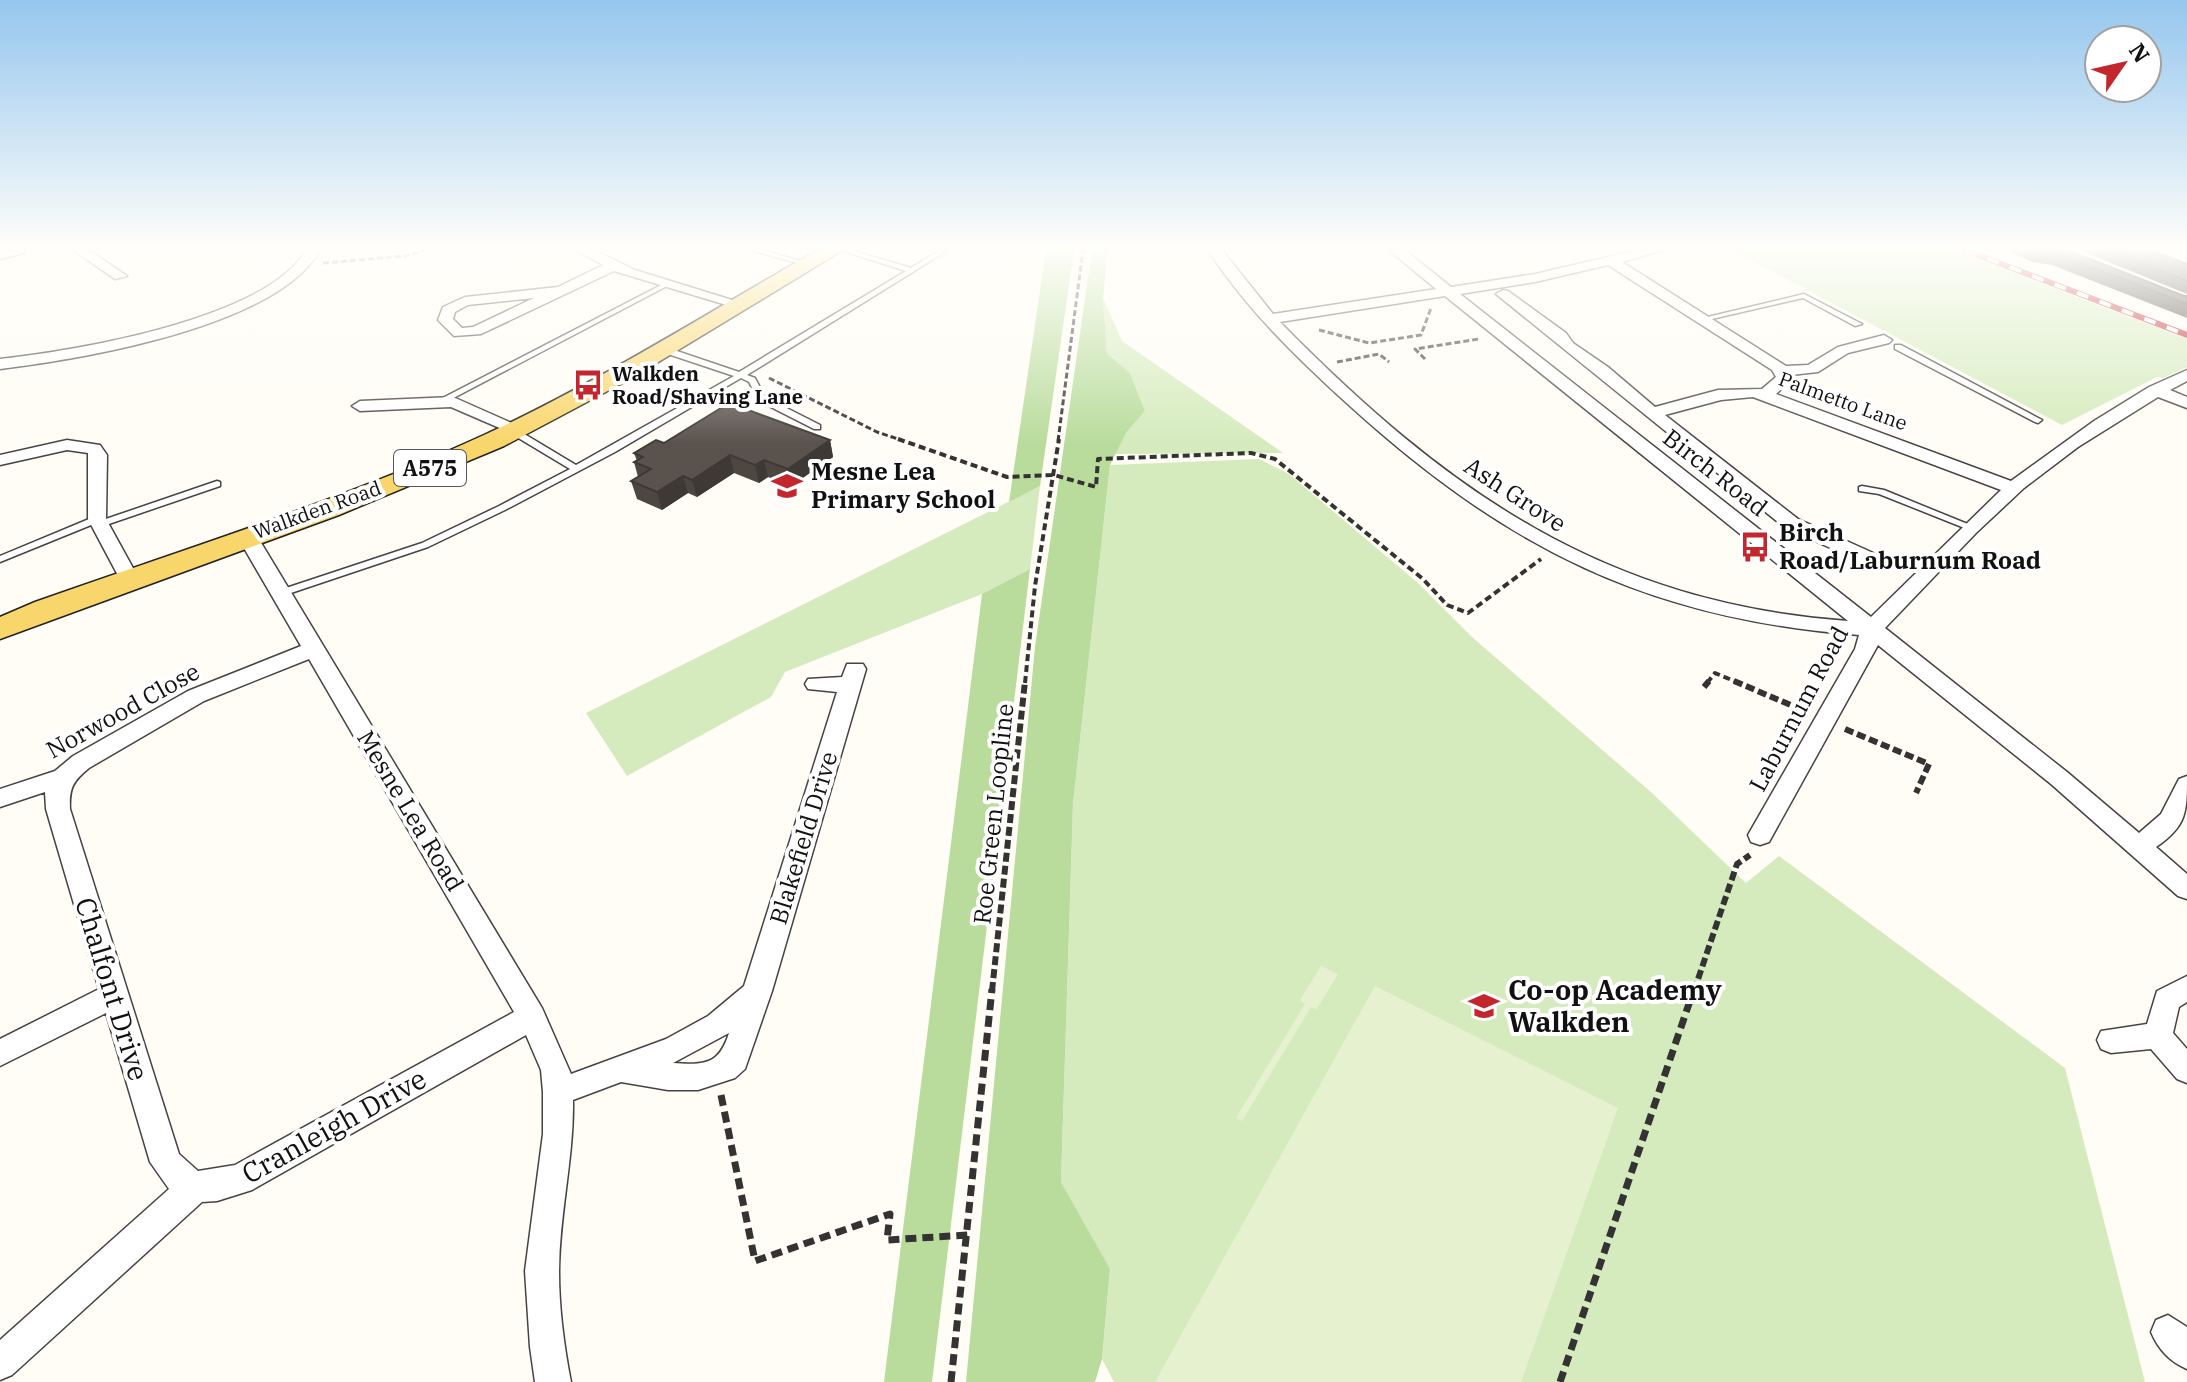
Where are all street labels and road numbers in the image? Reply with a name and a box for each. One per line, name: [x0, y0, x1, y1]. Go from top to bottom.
street label: Palmetto Lane: [1775, 365, 1911, 436]
street label: Birch Road: [1657, 421, 1775, 523]
street label: Ash Grove: [1458, 449, 1573, 539]
road number: A575: [394, 450, 466, 486]
street label: Walkden Road: [249, 474, 385, 545]
street label: Laburnum Road: [1741, 620, 1855, 797]
street label: Norwood Close: [40, 655, 205, 765]
street label: Roe Green Loopline: [966, 702, 1021, 926]
street label: Mesne Lea Road: [350, 724, 472, 897]
street label: Blakefield Drive: [762, 747, 844, 928]
street label: Chalfont Drive: [67, 893, 158, 1085]
street label: Cranleigh Drive: [235, 1060, 433, 1192]

